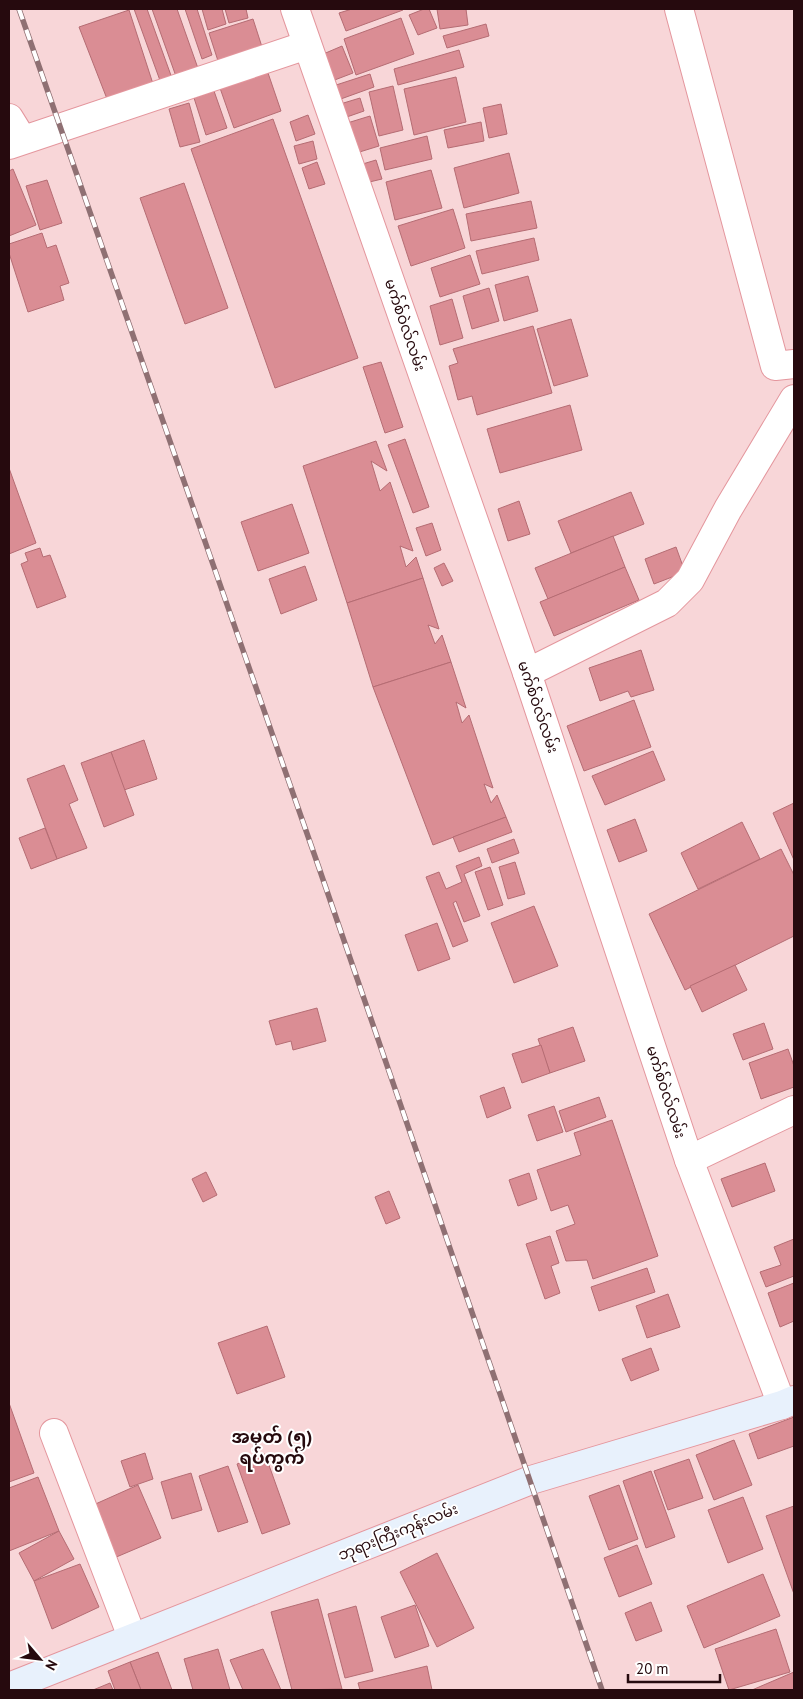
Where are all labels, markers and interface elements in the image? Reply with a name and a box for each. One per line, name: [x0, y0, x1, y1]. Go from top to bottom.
street label: မက်စ်ဝဲလ်လမ်း: [381, 276, 430, 373]
street label: မက်စ်ဝဲလ်လမ်း: [514, 658, 563, 755]
street label: မက်စ်ဝဲလ်လမ်း: [643, 1043, 690, 1141]
district label: အမှတ် (၅) ရပ်ကွက်: [232, 1425, 312, 1472]
street label: ဘုရားကြီးကုန်းလမ်း: [335, 1499, 462, 1567]
north arrow: [15, 1634, 65, 1684]
scale bar: [628, 1652, 720, 1684]
text: N: [41, 1657, 62, 1673]
text: 20 m: [636, 1659, 669, 1678]

